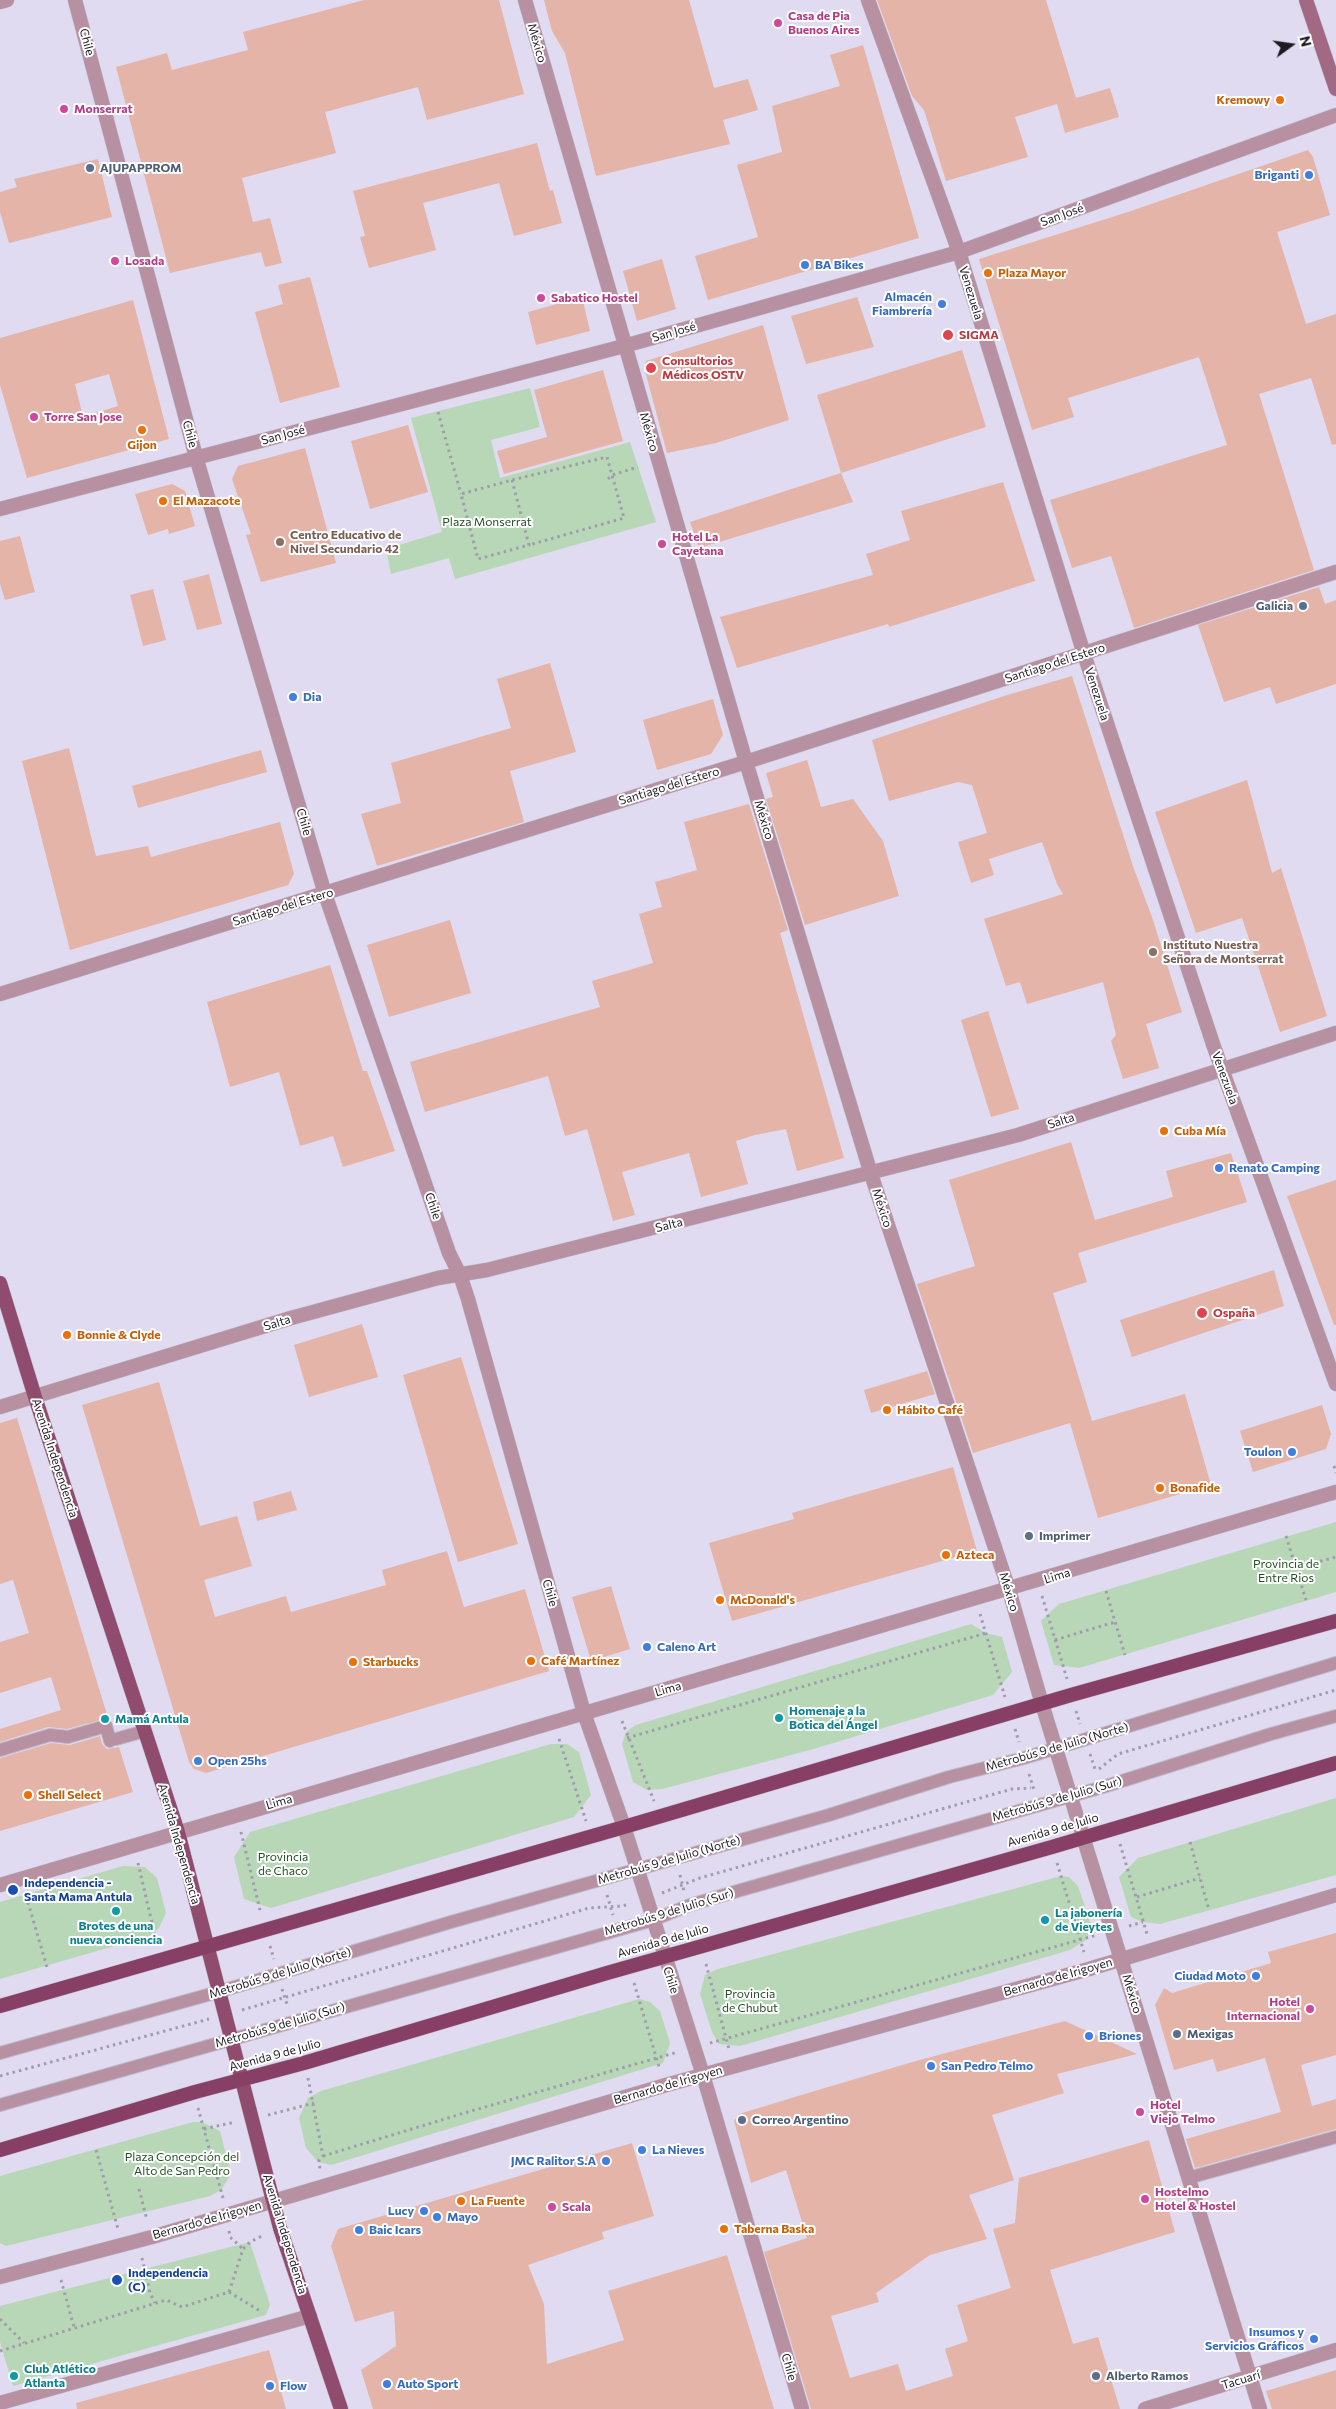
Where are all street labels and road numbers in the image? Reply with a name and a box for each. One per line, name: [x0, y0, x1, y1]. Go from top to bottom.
street label: México: [525, 22, 549, 64]
street label: Chile: [76, 27, 98, 57]
street label: San José: [1038, 201, 1086, 229]
street label: Venezuela: [956, 264, 986, 322]
street label: San José: [650, 319, 698, 345]
street label: México: [637, 411, 661, 453]
street label: Chile: [179, 419, 201, 449]
street label: San José: [259, 422, 307, 448]
street label: Santiago del Estero: [1003, 640, 1107, 686]
street label: Venezuela: [1082, 666, 1112, 722]
street label: Santiago del Estero: [617, 764, 721, 808]
street label: México: [751, 799, 777, 841]
street label: Chile: [293, 807, 315, 837]
street label: Santiago del Estero: [231, 885, 335, 929]
street label: Venezuela: [1209, 1050, 1241, 1106]
street label: Salta: [1046, 1110, 1076, 1132]
street label: México: [869, 1187, 895, 1229]
street label: Chile: [422, 1191, 444, 1221]
street label: Salta: [654, 1215, 684, 1235]
street label: Salta: [262, 1312, 292, 1334]
street label: Avenida Independencia: [29, 1396, 81, 1520]
street label: Lima: [1042, 1565, 1072, 1587]
street label: México: [996, 1571, 1022, 1613]
street label: Chile: [539, 1578, 561, 1608]
street label: Lima: [653, 1678, 683, 1700]
street label: Metrobús 9 de Julio (Norte): [984, 1720, 1130, 1774]
street label: Metrobús 9 de Julio (Sur): [990, 1774, 1124, 1824]
street label: Avenida Independencia: [155, 1782, 203, 1906]
street label: Lima: [264, 1791, 294, 1813]
street label: Avenida 9 de Julio: [1006, 1810, 1100, 1850]
street label: Metrobús 9 de Julio (Norte): [596, 1833, 742, 1887]
street label: Metrobús 9 de Julio (Sur): [603, 1885, 735, 1939]
street label: Avenida 9 de Julio: [616, 1921, 710, 1961]
street label: Metrobús 9 de Julio (Norte): [207, 1944, 353, 2002]
street label: Bernardo de Irigoyen: [1002, 1955, 1114, 1999]
street label: Chile: [660, 1965, 682, 1995]
street label: México: [1119, 1973, 1145, 2015]
street label: Metrobús 9 de Julio (Sur): [213, 2000, 347, 2050]
street label: Avenida 9 de Julio: [228, 2036, 322, 2074]
street label: Bernardo de Irigoyen: [612, 2063, 724, 2107]
street label: Avenida Independencia: [260, 2172, 310, 2296]
street label: Bernardo de Irigoyen: [151, 2198, 263, 2242]
street label: Chile: [778, 2352, 800, 2382]
street label: Tacuarí: [1220, 2367, 1262, 2393]

